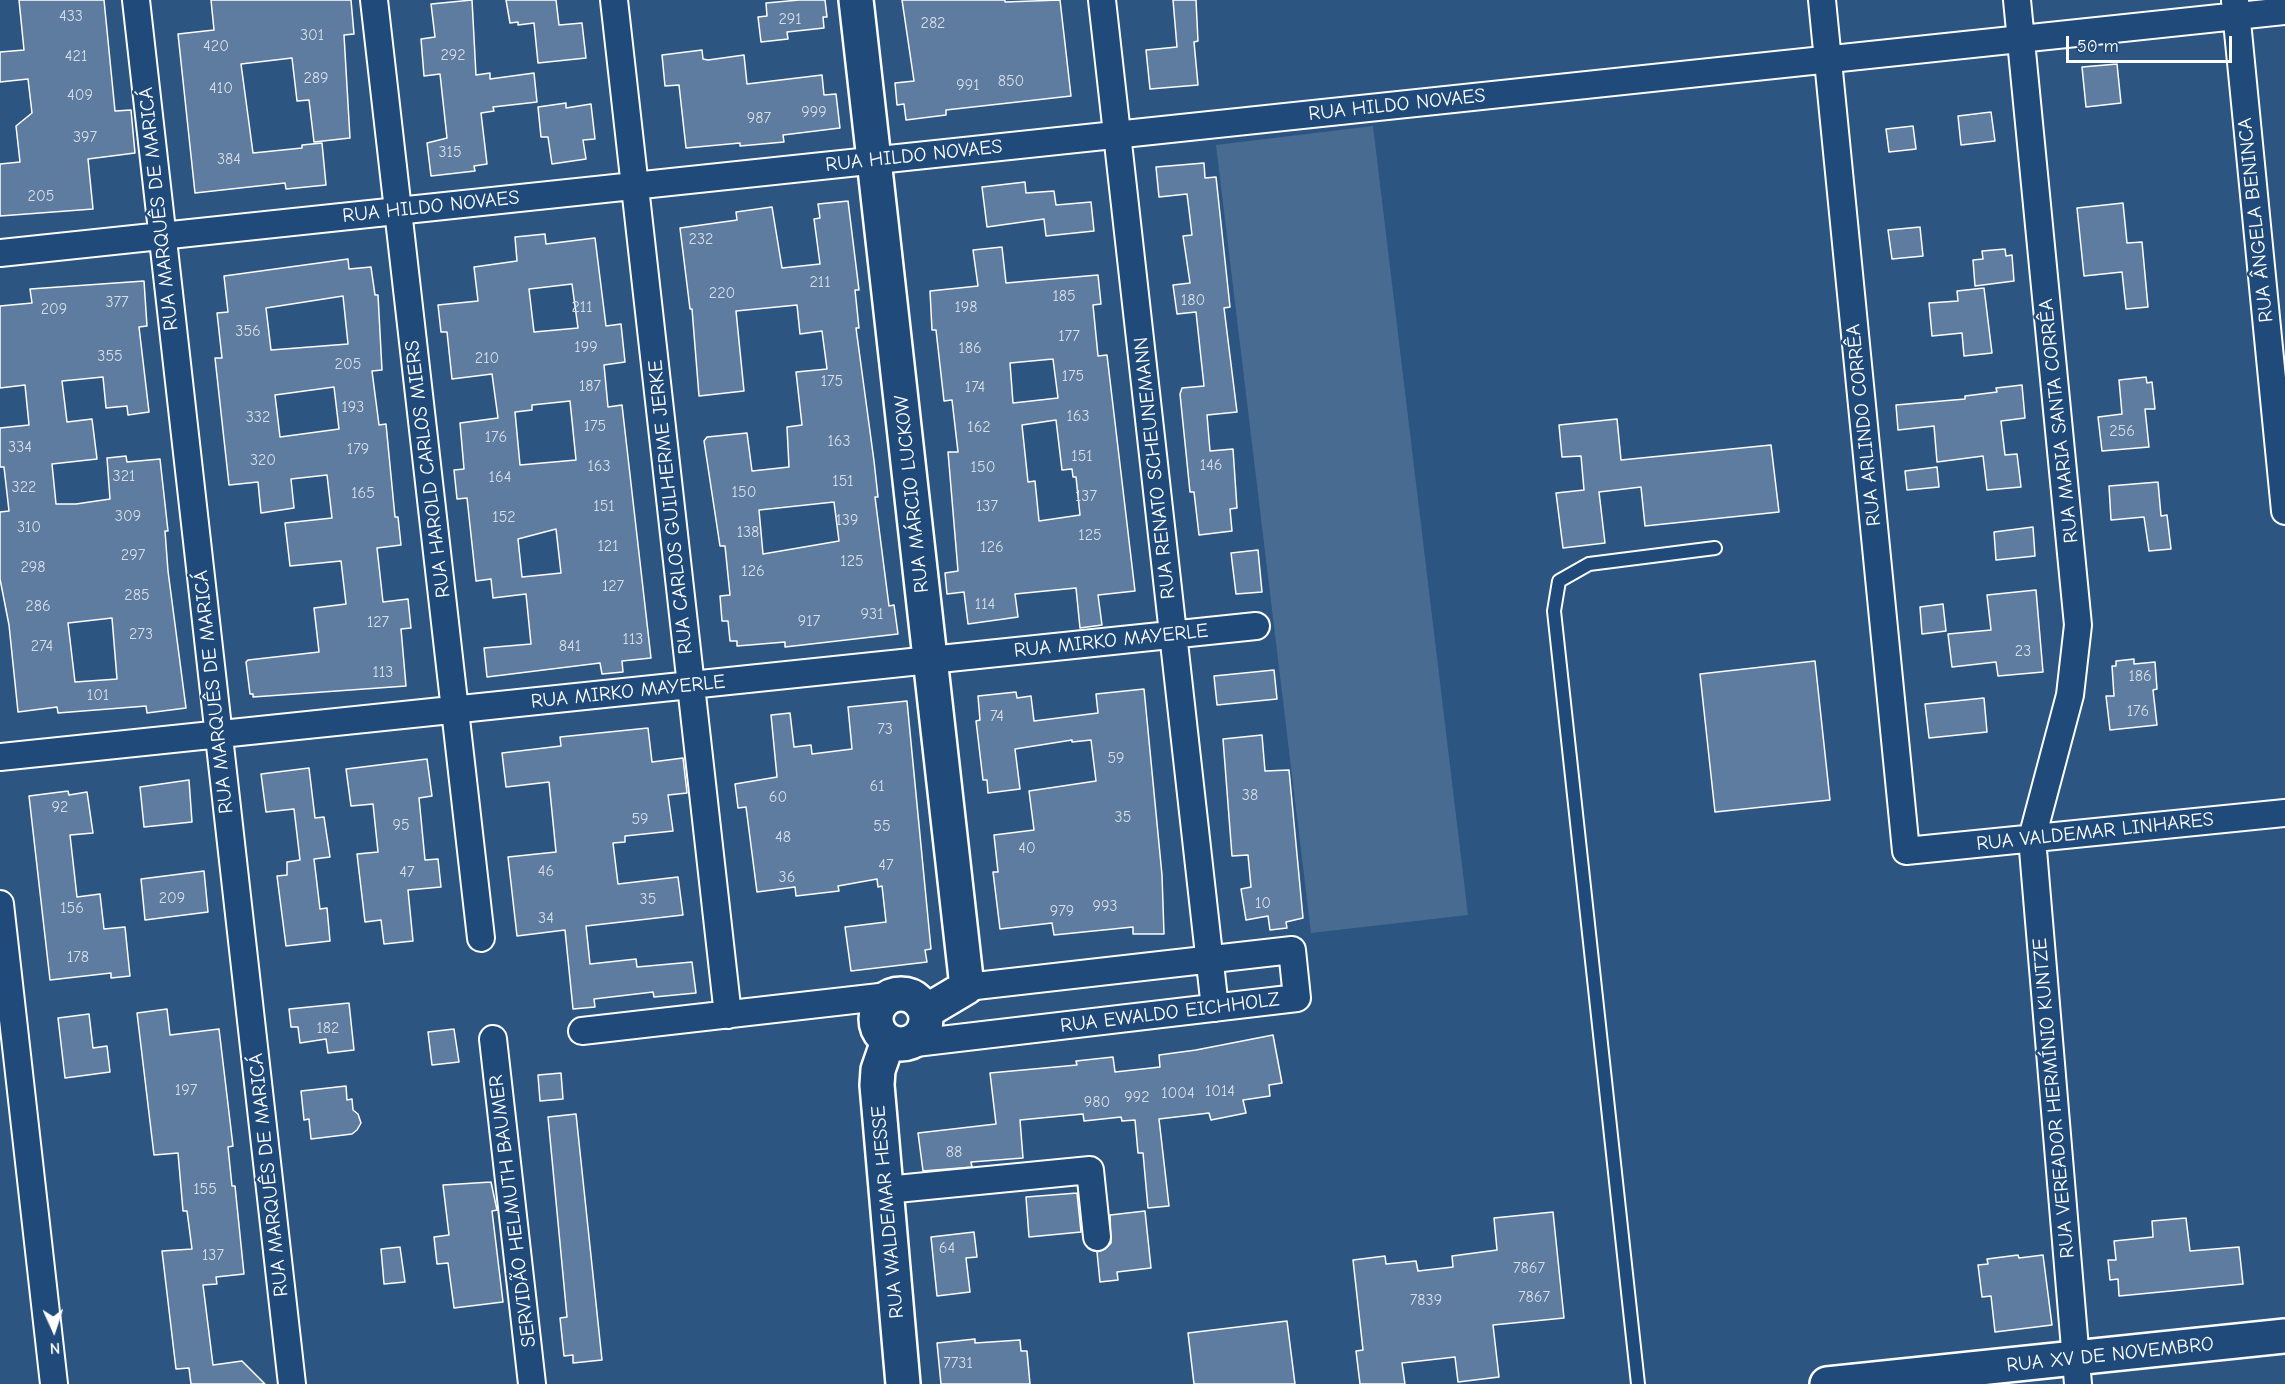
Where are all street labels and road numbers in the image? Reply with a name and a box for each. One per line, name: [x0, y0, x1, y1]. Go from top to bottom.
street label: RUA HILDO NOVAES: [1307, 84, 1487, 126]
street label: RUA MARQUÊS DE MARICÁ: [134, 86, 184, 332]
street label: RUA ÂNGELA BENINCA: [2233, 116, 2279, 324]
street label: RUA HILDO NOVAES: [824, 135, 1004, 177]
street label: RUA HILDO NOVAES: [341, 186, 521, 228]
street label: RUA MARIA SANTA CORRÊA: [2034, 298, 2084, 544]
street label: RUA ARLINDO CORRÊA: [1841, 323, 1887, 527]
street label: RUA RENATO SCHEUNEMANN: [1129, 336, 1181, 600]
street label: RUA HAROLD CARLOS MIERS: [400, 339, 456, 599]
street label: RUA CARLOS GUILHERME JERKE: [644, 359, 698, 655]
street label: RUA MÁRCIO LUCKOW: [890, 394, 934, 594]
street label: RUA MARQUÊS DE MARICÁ: [189, 569, 239, 815]
street label: RUA MIRKO MAYERLE: [1013, 619, 1209, 663]
street label: RUA MIRKO MAYERLE: [530, 670, 726, 714]
street label: RUA VALDEMAR LINHARES: [1975, 808, 2215, 856]
street label: RUA VEREADOR HERMÍNIO KUNTZE: [2028, 937, 2080, 1259]
street label: RUA EWALDO EICHHOLZ: [1059, 988, 1281, 1038]
street label: RUA MARQUÊS DE MARICÁ: [244, 1052, 294, 1298]
street label: SERVIDÃO HELMUTH BAUMER: [484, 1073, 542, 1349]
street label: RUA WALDEMAR HESSE: [867, 1104, 909, 1320]
street label: RUA XV DE NOVEMBRO: [2005, 1332, 2215, 1378]

